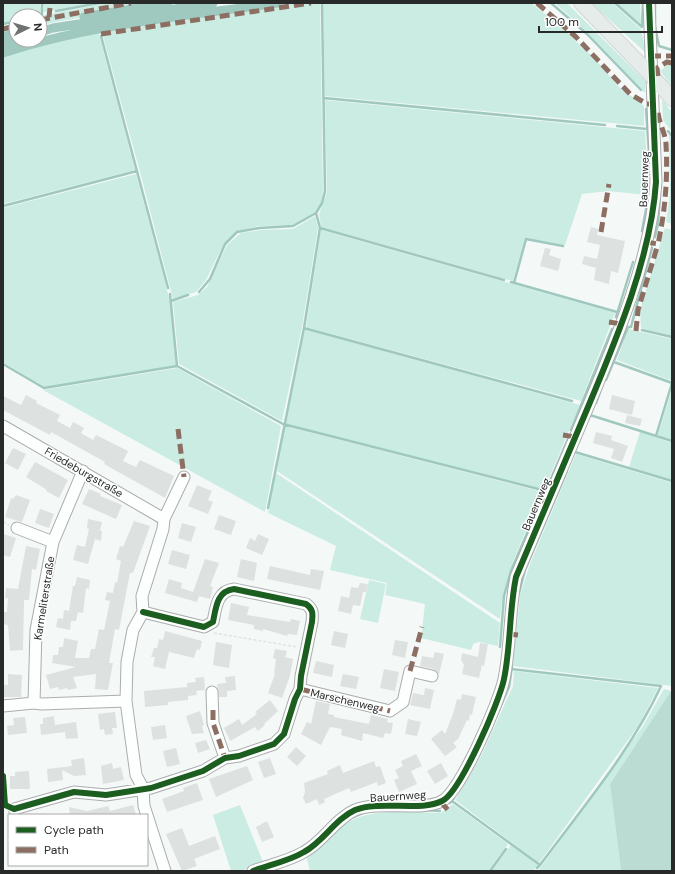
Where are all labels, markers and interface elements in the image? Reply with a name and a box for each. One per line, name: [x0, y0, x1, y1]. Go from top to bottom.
north arrow: [8, 8, 48, 48]
scale bar: [539, 8, 662, 34]
text: 100 m: [545, 14, 579, 30]
text: N: [31, 23, 45, 32]
street label: Bauernweg: [636, 151, 652, 207]
street label: Friedeburgstraße: [42, 444, 126, 500]
street label: Bauernweg: [519, 475, 553, 533]
street label: Karmeliterstraße: [30, 555, 58, 641]
street label: Marschenweg: [309, 685, 381, 715]
street label: Bauernweg: [370, 787, 426, 805]
legend: [8, 814, 148, 866]
text: Cycle path: [44, 822, 104, 838]
text: Path: [44, 842, 69, 858]

